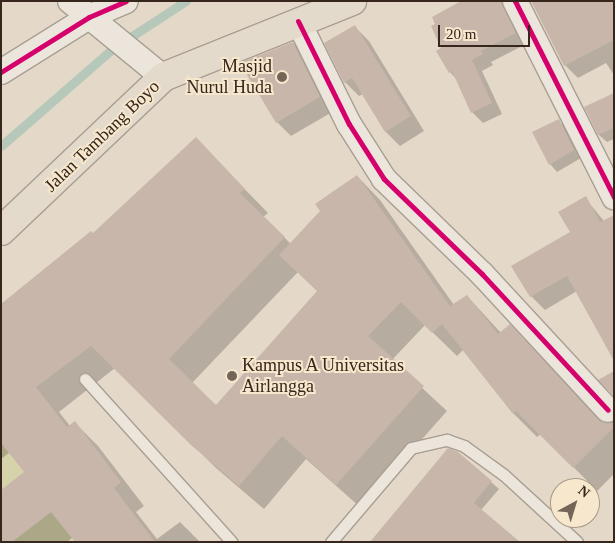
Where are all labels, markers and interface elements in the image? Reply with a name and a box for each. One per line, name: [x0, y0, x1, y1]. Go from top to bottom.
scale bar: [440, 15, 532, 47]
text: 20 m: [446, 26, 476, 42]
place label: Masjid Nurul Huda: [187, 56, 272, 98]
marker: Masjid Nurul Huda: [276, 71, 288, 83]
street label: Jalan Tambang Boyo: [40, 76, 164, 196]
place label: Kampus A Universitas Airlangga: [242, 355, 406, 398]
marker: Kampus A Universitas Airlangga: [226, 370, 238, 382]
north arrow: [550, 478, 600, 528]
text: N: [575, 483, 593, 501]

